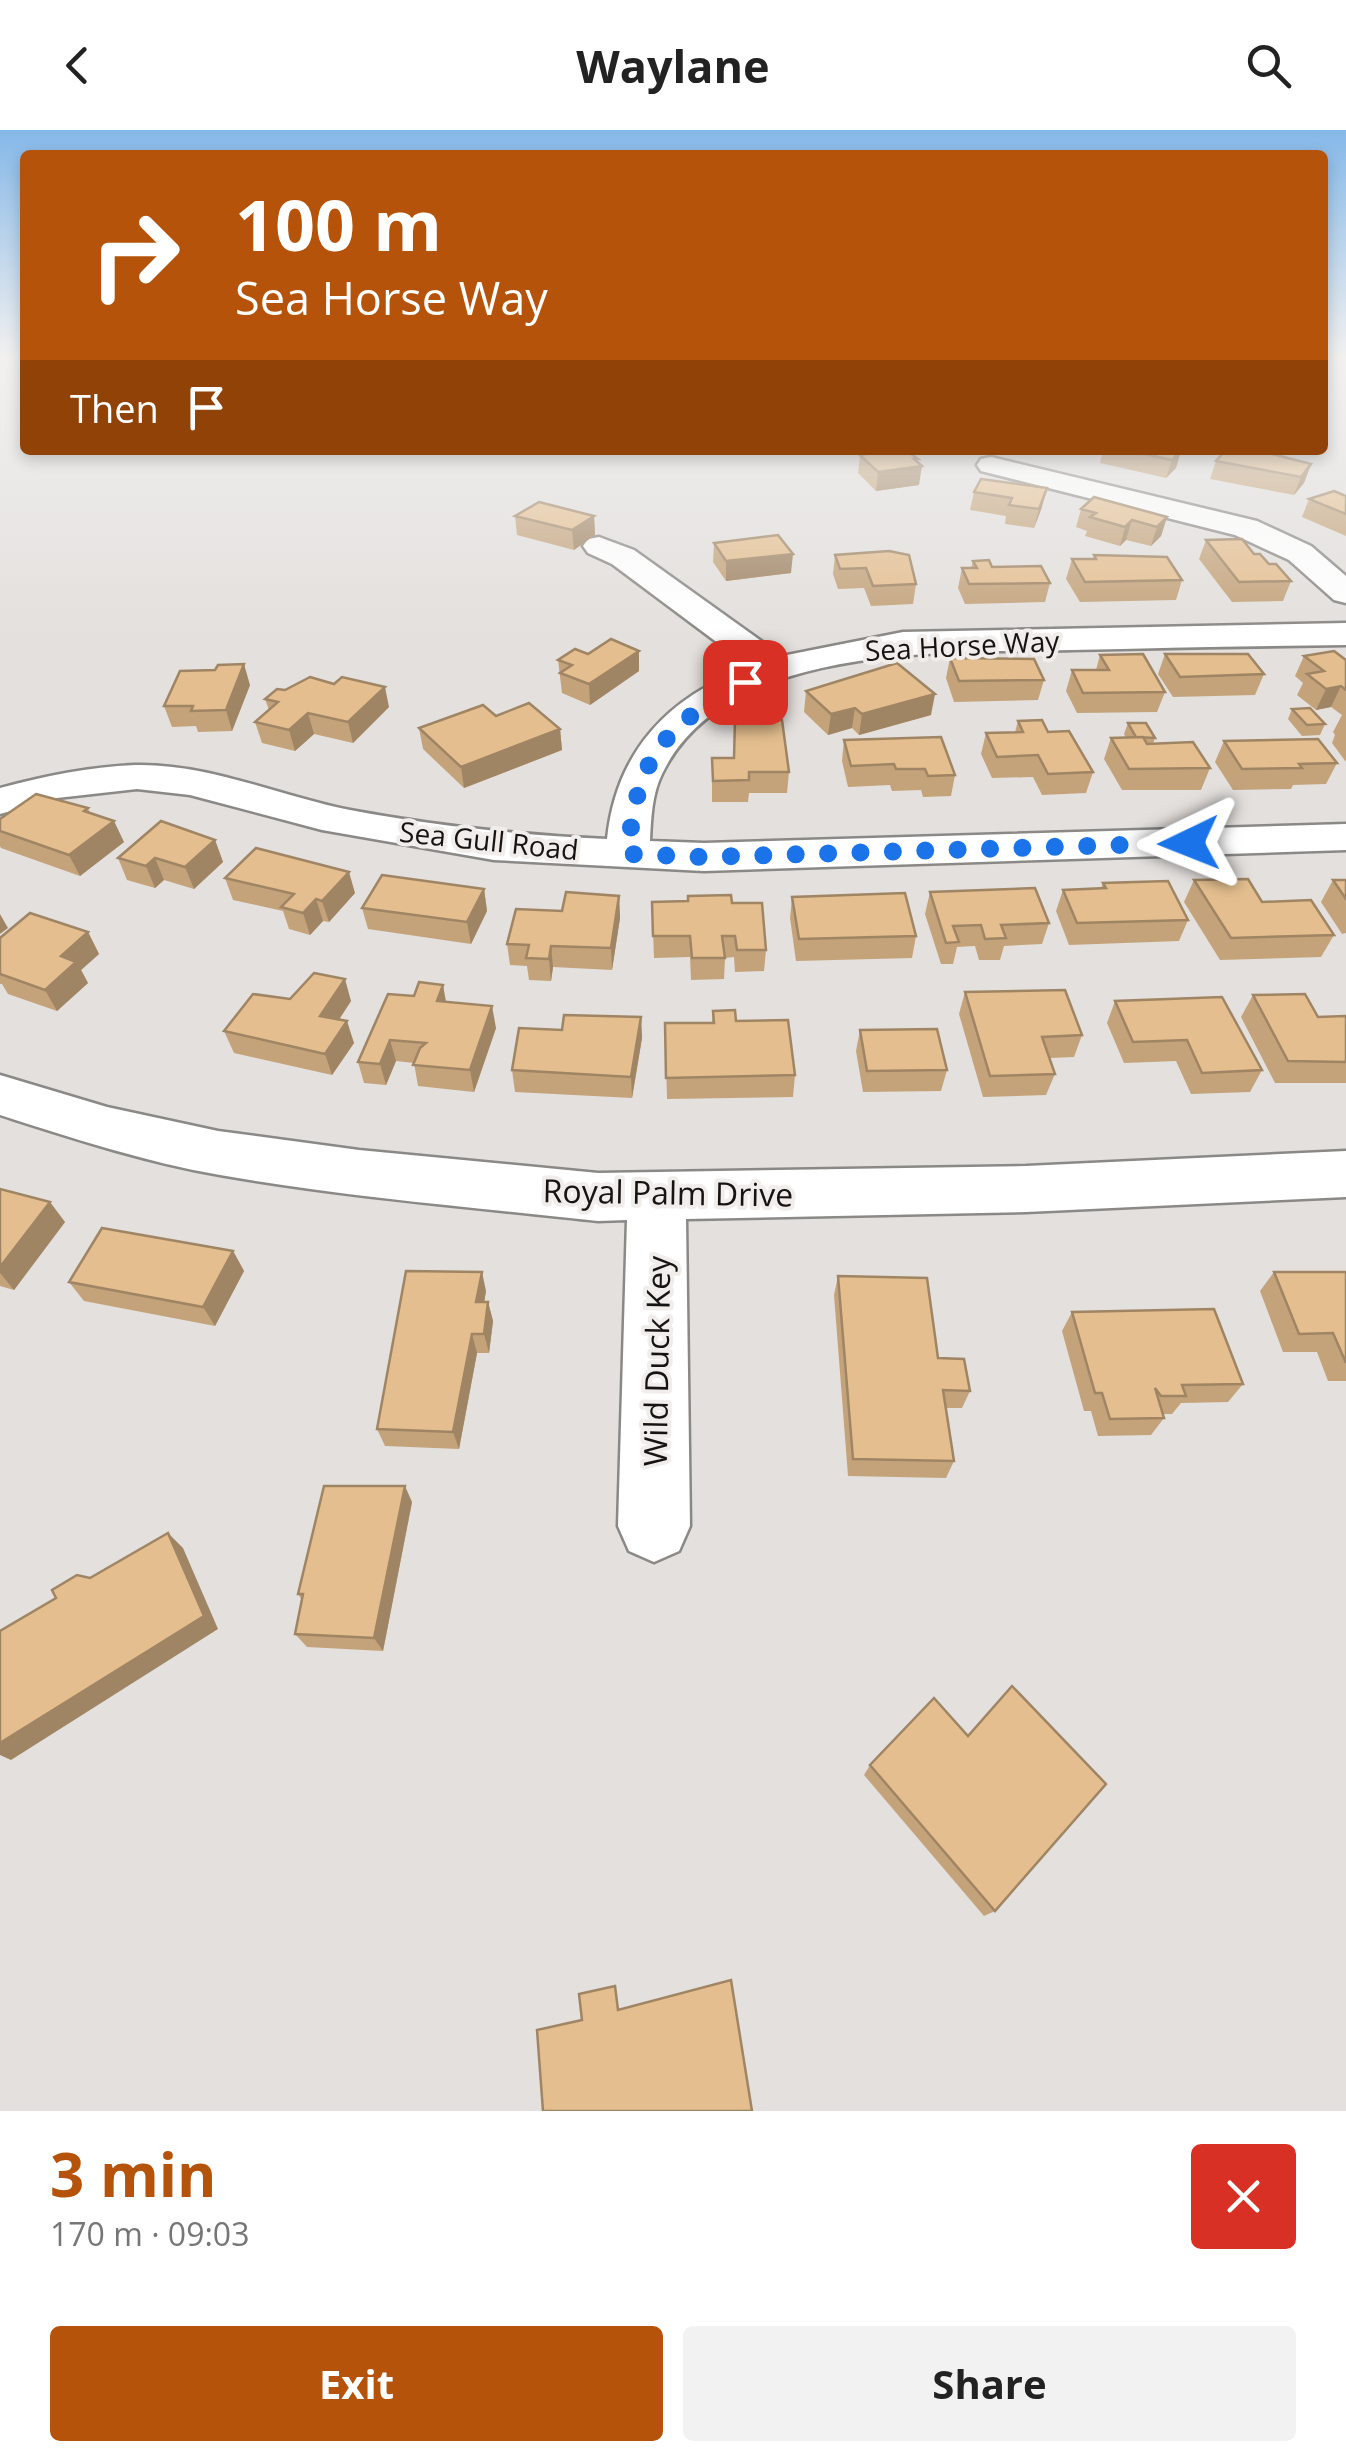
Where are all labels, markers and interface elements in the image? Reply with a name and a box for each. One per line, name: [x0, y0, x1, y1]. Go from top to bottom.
text: Waylane: [576, 35, 770, 96]
icon: back: [50, 38, 105, 93]
icon: search: [1241, 38, 1296, 93]
text: 100 m: [235, 176, 442, 272]
icon: right: [70, 190, 200, 320]
text: Sea Horse Way: [235, 267, 548, 328]
icon: arrive: [179, 380, 234, 435]
text: Then: [70, 382, 159, 434]
street label: Sea Horse Way: [864, 621, 1061, 669]
pin: [703, 640, 788, 725]
icon: arrive: [718, 655, 773, 710]
position arrow: [1137, 791, 1241, 895]
street label: Sea Gull Road: [398, 812, 580, 868]
street label: Royal Palm Drive: [542, 1168, 794, 1216]
street label: Wild Duck Key: [633, 1254, 679, 1467]
text: 3 min: [50, 2133, 217, 2215]
button: close: [1191, 2144, 1296, 2249]
text: 170 m · 09:03: [50, 2212, 249, 2255]
button: Exit: [50, 2326, 663, 2441]
button: Share: [683, 2326, 1296, 2441]

